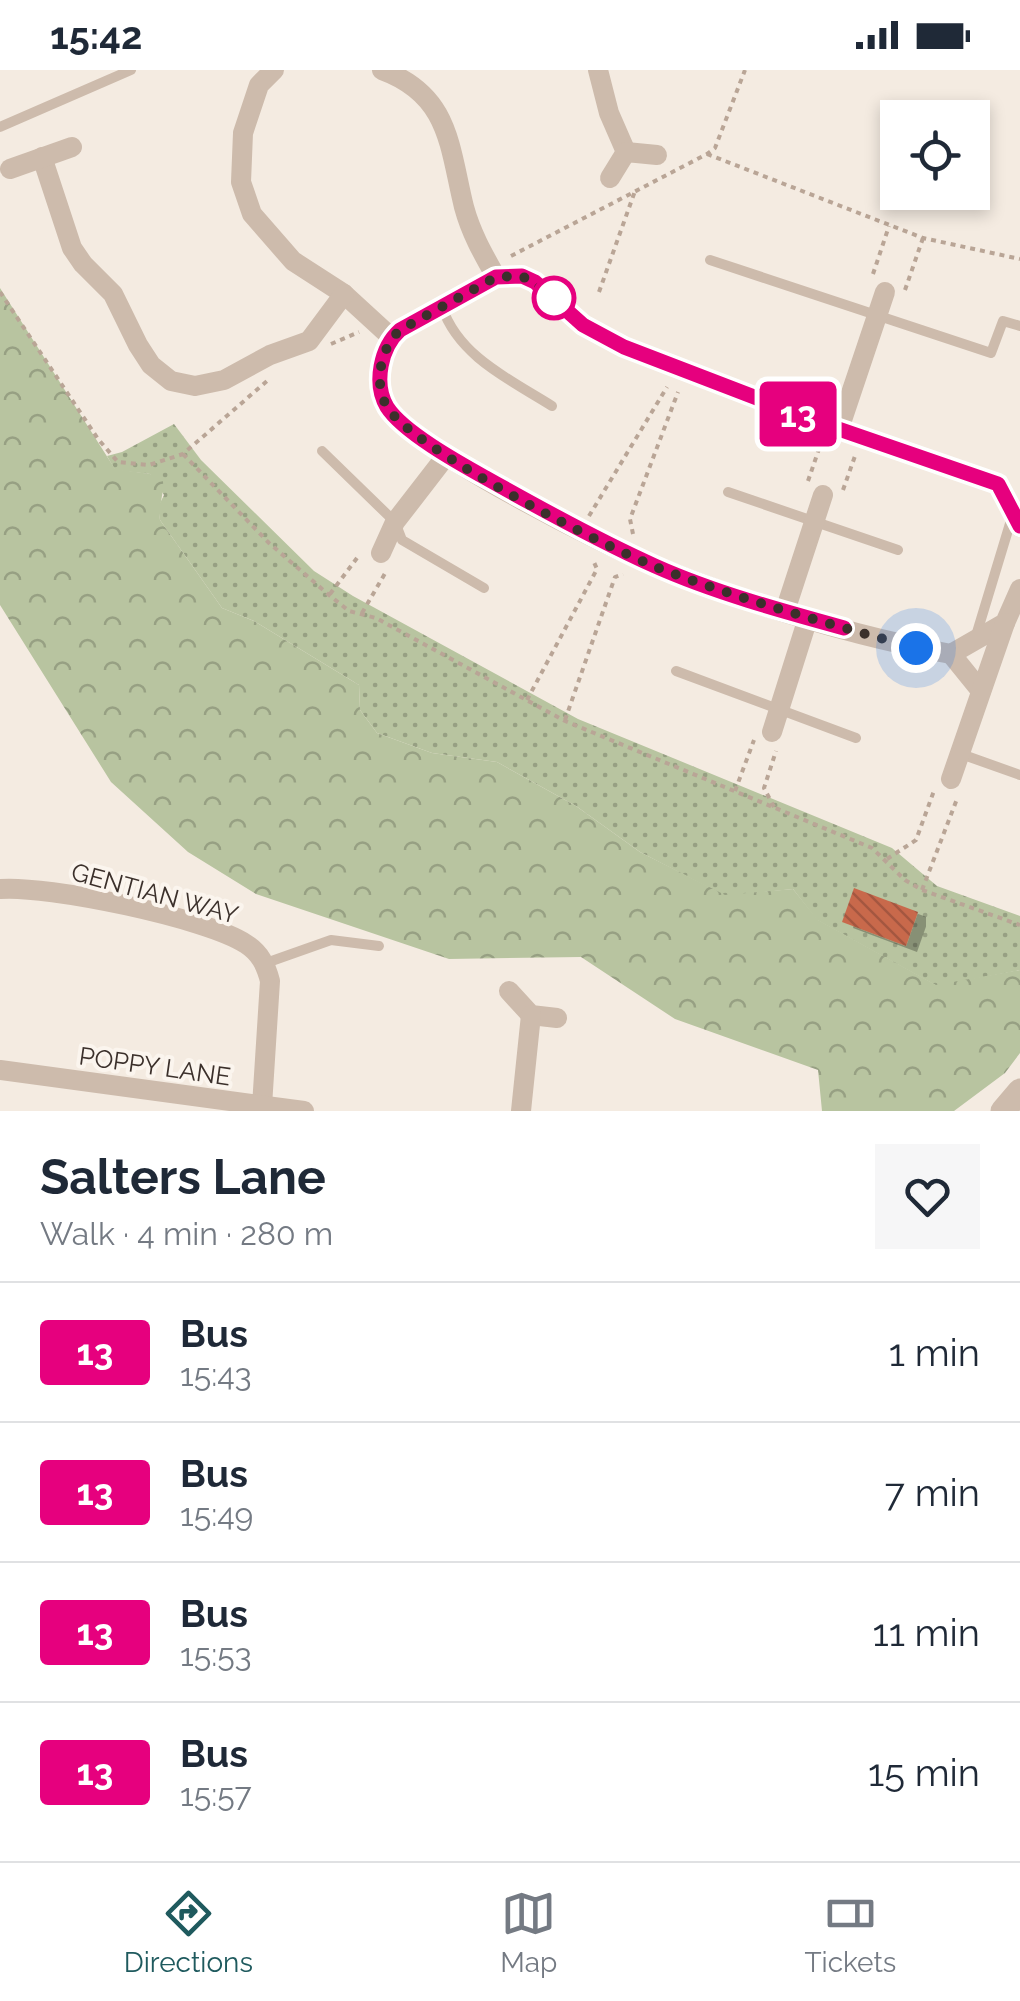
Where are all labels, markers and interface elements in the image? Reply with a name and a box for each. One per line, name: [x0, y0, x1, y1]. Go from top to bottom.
text: 15:42: [50, 13, 142, 58]
map controls: [880, 100, 990, 210]
button: locate: [880, 100, 990, 210]
unlabelled marker: [533, 277, 575, 319]
line badge: 13: [753, 382, 843, 446]
text: 13: [780, 394, 816, 435]
your location: [891, 623, 941, 673]
street label: GENTIAN WAY: [68, 856, 242, 930]
street label: POPPY LANE: [77, 1041, 233, 1091]
button: heart: [875, 1144, 980, 1249]
text: Salters Lane: [40, 1149, 326, 1205]
text: Walk · 4 min · 280 m: [40, 1215, 333, 1252]
text: Bus: [180, 1311, 248, 1356]
text: 1 min: [889, 1330, 980, 1375]
text: 13: [77, 1332, 113, 1373]
text: 15:43: [180, 1356, 252, 1393]
text: Bus: [180, 1451, 248, 1496]
text: 7 min: [885, 1470, 980, 1515]
text: 13: [77, 1472, 113, 1513]
text: 15:49: [180, 1496, 253, 1533]
text: Bus: [180, 1591, 248, 1636]
text: 11 min: [872, 1610, 980, 1655]
text: 13: [77, 1612, 113, 1653]
text: 15:53: [180, 1636, 252, 1673]
text: Bus: [180, 1731, 248, 1776]
text: 15 min: [868, 1750, 980, 1795]
text: 13: [77, 1752, 113, 1793]
text: 15:57: [180, 1776, 252, 1813]
tab: Directions: [124, 1886, 253, 1979]
tab: Map: [500, 1886, 557, 1979]
tab: Tickets: [804, 1886, 896, 1979]

